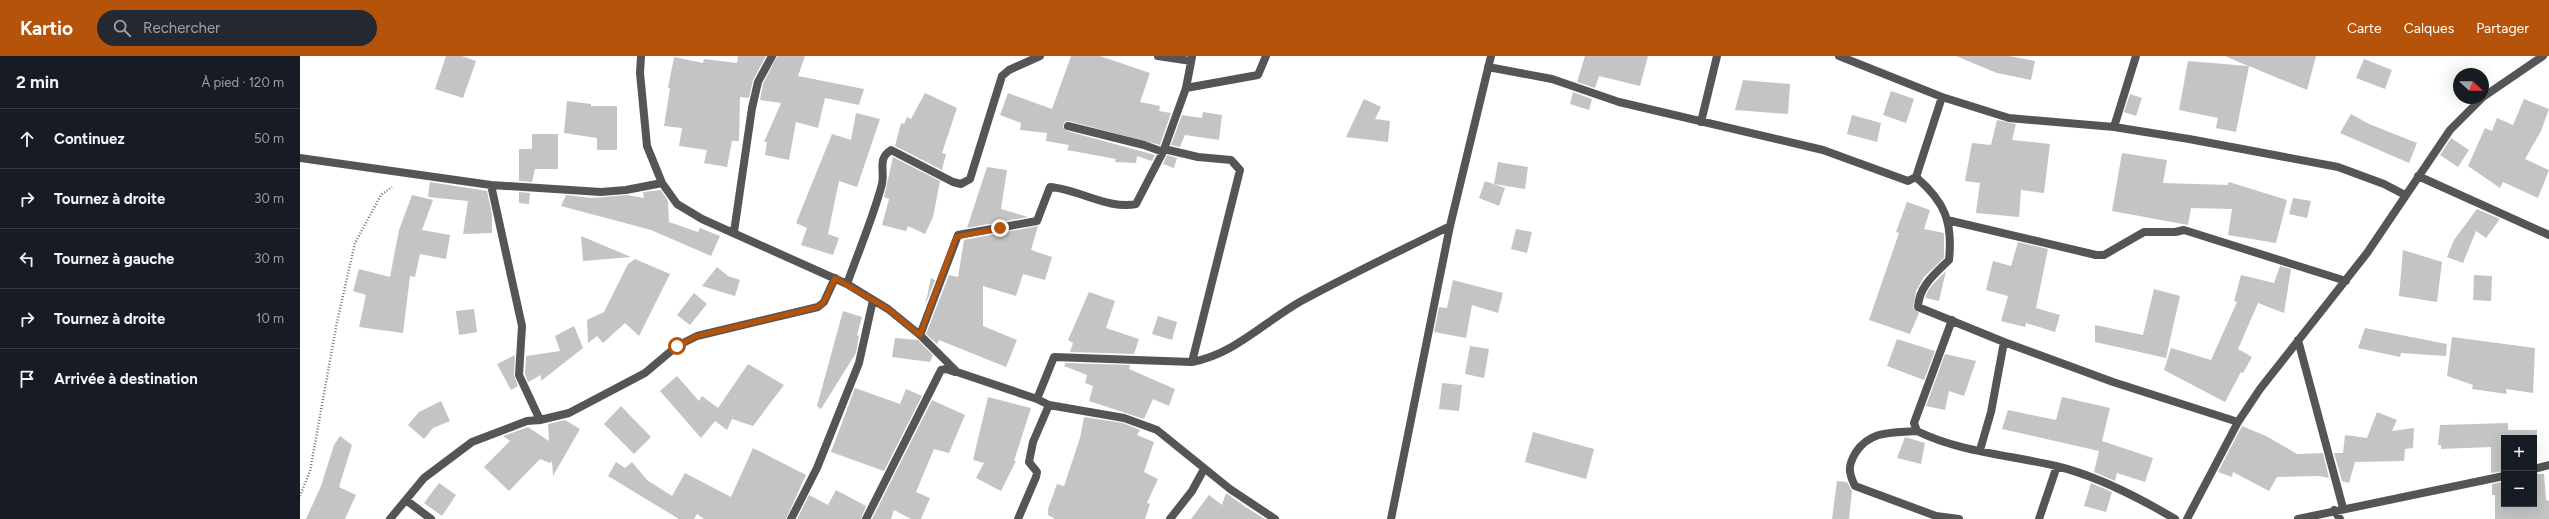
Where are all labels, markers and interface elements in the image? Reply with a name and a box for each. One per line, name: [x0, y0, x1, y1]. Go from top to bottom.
search box: [97, 10, 377, 46]
text: Kartio: [20, 17, 73, 40]
icon: search: [111, 17, 133, 39]
text: Rechercher: [143, 19, 220, 37]
text: Carte: [2347, 20, 2382, 37]
text: Calques: [2404, 20, 2454, 37]
text: Partager: [2476, 20, 2529, 37]
north arrow: [2453, 68, 2489, 104]
text: 2 min: [16, 72, 59, 92]
text: À pied · 120 m: [202, 75, 284, 90]
icon: ahead: [16, 128, 38, 150]
text: Continuez: [54, 130, 125, 148]
text: 50 m: [254, 131, 284, 146]
icon: right: [16, 188, 38, 210]
text: Tournez à droite: [54, 190, 165, 208]
text: 30 m: [254, 191, 284, 206]
route end: [991, 219, 1009, 237]
icon: left: [16, 248, 38, 270]
text: Tournez à gauche: [54, 250, 174, 268]
text: 30 m: [254, 251, 284, 266]
icon: right: [16, 308, 38, 330]
text: Tournez à droite: [54, 310, 165, 328]
text: 10 m: [256, 311, 284, 326]
route start: [668, 337, 686, 355]
icon: arrive: [16, 368, 38, 390]
text: Arrivée à destination: [54, 370, 198, 388]
map controls: [2501, 435, 2537, 507]
button: +: [2501, 435, 2537, 471]
button: −: [2501, 471, 2537, 507]

